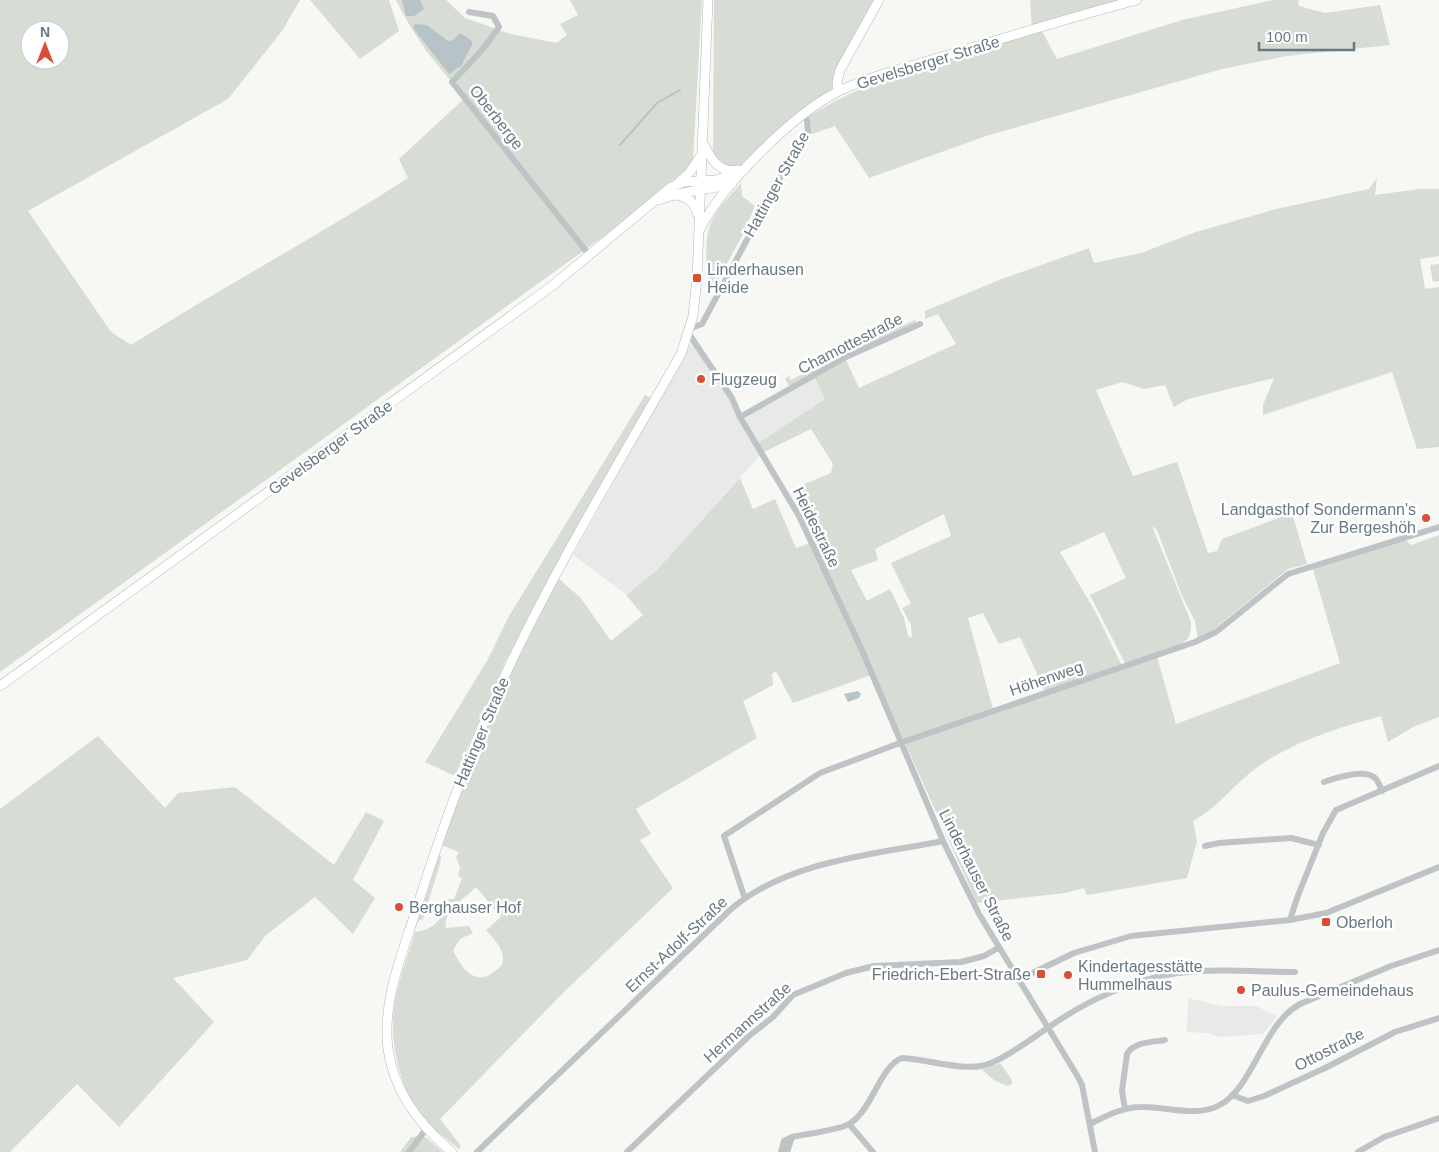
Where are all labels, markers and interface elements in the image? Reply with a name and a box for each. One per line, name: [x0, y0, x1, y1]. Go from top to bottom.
north arrow: [20, 20, 70, 70]
scale bar: [1259, 20, 1354, 52]
text: N: [40, 24, 50, 40]
text: 100 m: [1266, 28, 1308, 45]
street label: Gevelsberger Straße: [855, 33, 1002, 92]
street label: Oberberge: [466, 82, 527, 153]
street label: Hattinger Straße: [741, 129, 812, 240]
place label: Linderhausen Heide: [707, 261, 804, 296]
marker: Linderhausen Heide: [691, 272, 703, 284]
street label: Chamottestraße: [795, 310, 905, 377]
place label: Flugzeug: [711, 371, 777, 388]
marker: Flugzeug: [695, 373, 707, 385]
street label: Gevelsberger Straße: [265, 397, 395, 498]
street label: Heidestraße: [790, 484, 843, 570]
place label: Landgasthof Sondermann's Zur Bergeshöh: [1221, 501, 1416, 536]
marker: Landgasthof Sondermann's Zur Bergeshöh: [1420, 512, 1432, 524]
street label: Höhenweg: [1007, 658, 1085, 699]
street label: Hattinger Straße: [451, 675, 512, 790]
street label: Linderhauser Straße: [936, 806, 1017, 944]
street label: Ernst-Adolf-Straße: [622, 893, 731, 996]
place label: Berghauser Hof: [409, 899, 522, 916]
marker: Berghauser Hof: [393, 901, 405, 913]
place label: Oberloh: [1336, 914, 1393, 931]
marker: Oberloh: [1320, 916, 1332, 928]
place label: Kindertagesstätte Hummelhaus: [1078, 958, 1203, 993]
place label: Friedrich-Ebert-Straße: [872, 966, 1031, 983]
marker: Friedrich-Ebert-Straße: [1035, 968, 1047, 980]
marker: Kindertagesstätte Hummelhaus: [1062, 969, 1074, 981]
street label: Hermannstraße: [700, 979, 794, 1066]
place label: Paulus-Gemeindehaus: [1251, 982, 1414, 999]
marker: Paulus-Gemeindehaus: [1235, 984, 1247, 996]
street label: Ottostraße: [1292, 1025, 1367, 1074]

